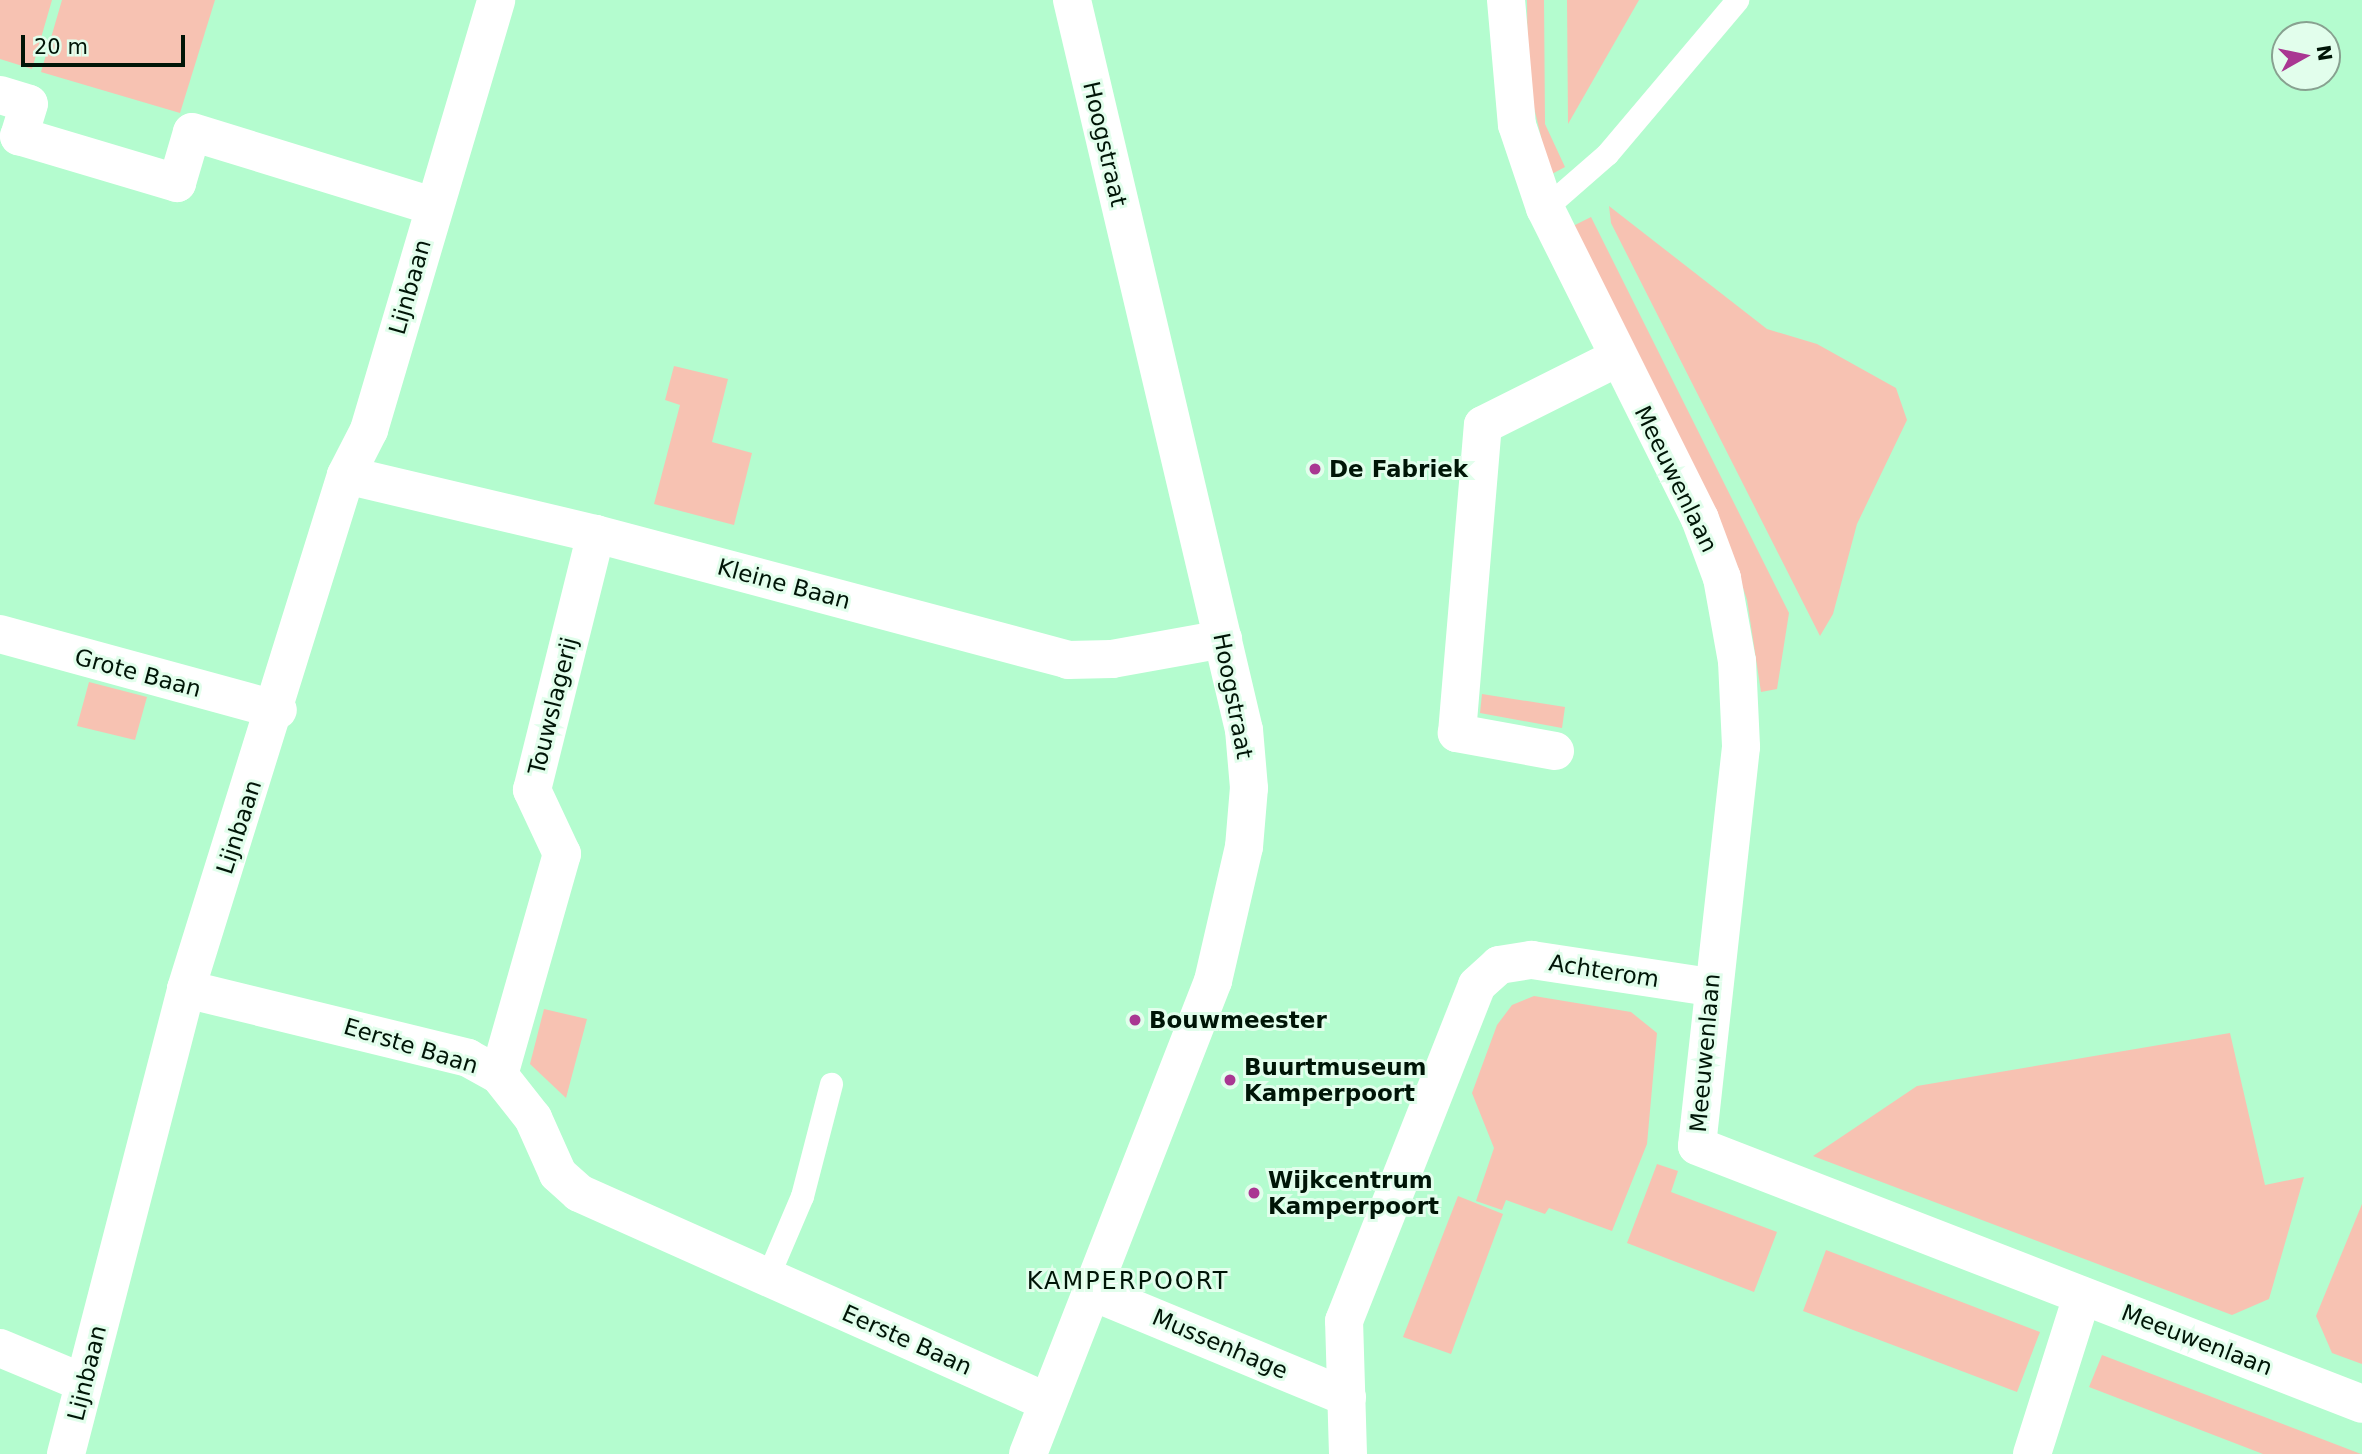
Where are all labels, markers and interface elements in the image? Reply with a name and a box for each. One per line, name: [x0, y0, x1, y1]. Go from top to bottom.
scale bar: [24, 21, 189, 65]
north arrow: [2271, 21, 2341, 91]
text: 20 m: [34, 35, 88, 59]
text: N: [2313, 43, 2337, 63]
street label: Hoogstraat: [1077, 79, 1133, 209]
street label: Lijnbaan: [383, 236, 437, 338]
street label: Meeuwenlaan: [1629, 401, 1723, 557]
place label: De Fabriek: [1329, 455, 1468, 483]
marker: De Fabriek: [1307, 461, 1323, 477]
street label: Kleine Baan: [714, 553, 854, 615]
street label: Hoogstraat: [1207, 631, 1259, 761]
street label: Touwslagerij: [523, 634, 583, 778]
street label: Grote Baan: [72, 643, 204, 703]
street label: Lijnbaan: [211, 776, 267, 878]
street label: Achterom: [1547, 949, 1661, 993]
street label: Meeuwenlaan: [1684, 972, 1726, 1134]
place label: Bouwmeester: [1149, 1006, 1327, 1034]
street label: Eerste Baan: [340, 1012, 482, 1080]
marker: Bouwmeester: [1127, 1012, 1143, 1028]
place label: Buurtmuseum Kamperpoort: [1244, 1053, 1427, 1107]
marker: Buurtmuseum Kamperpoort: [1222, 1072, 1238, 1088]
place label: Wijkcentrum Kamperpoort: [1268, 1166, 1439, 1220]
marker: Wijkcentrum Kamperpoort: [1246, 1185, 1262, 1201]
district label: KAMPERPOORT: [1028, 1268, 1228, 1296]
street label: Eerste Baan: [838, 1299, 976, 1381]
street label: Meeuwenlaan: [2118, 1299, 2276, 1381]
street label: Mussenhage: [1148, 1303, 1292, 1385]
street label: Lijnbaan: [62, 1322, 112, 1424]

